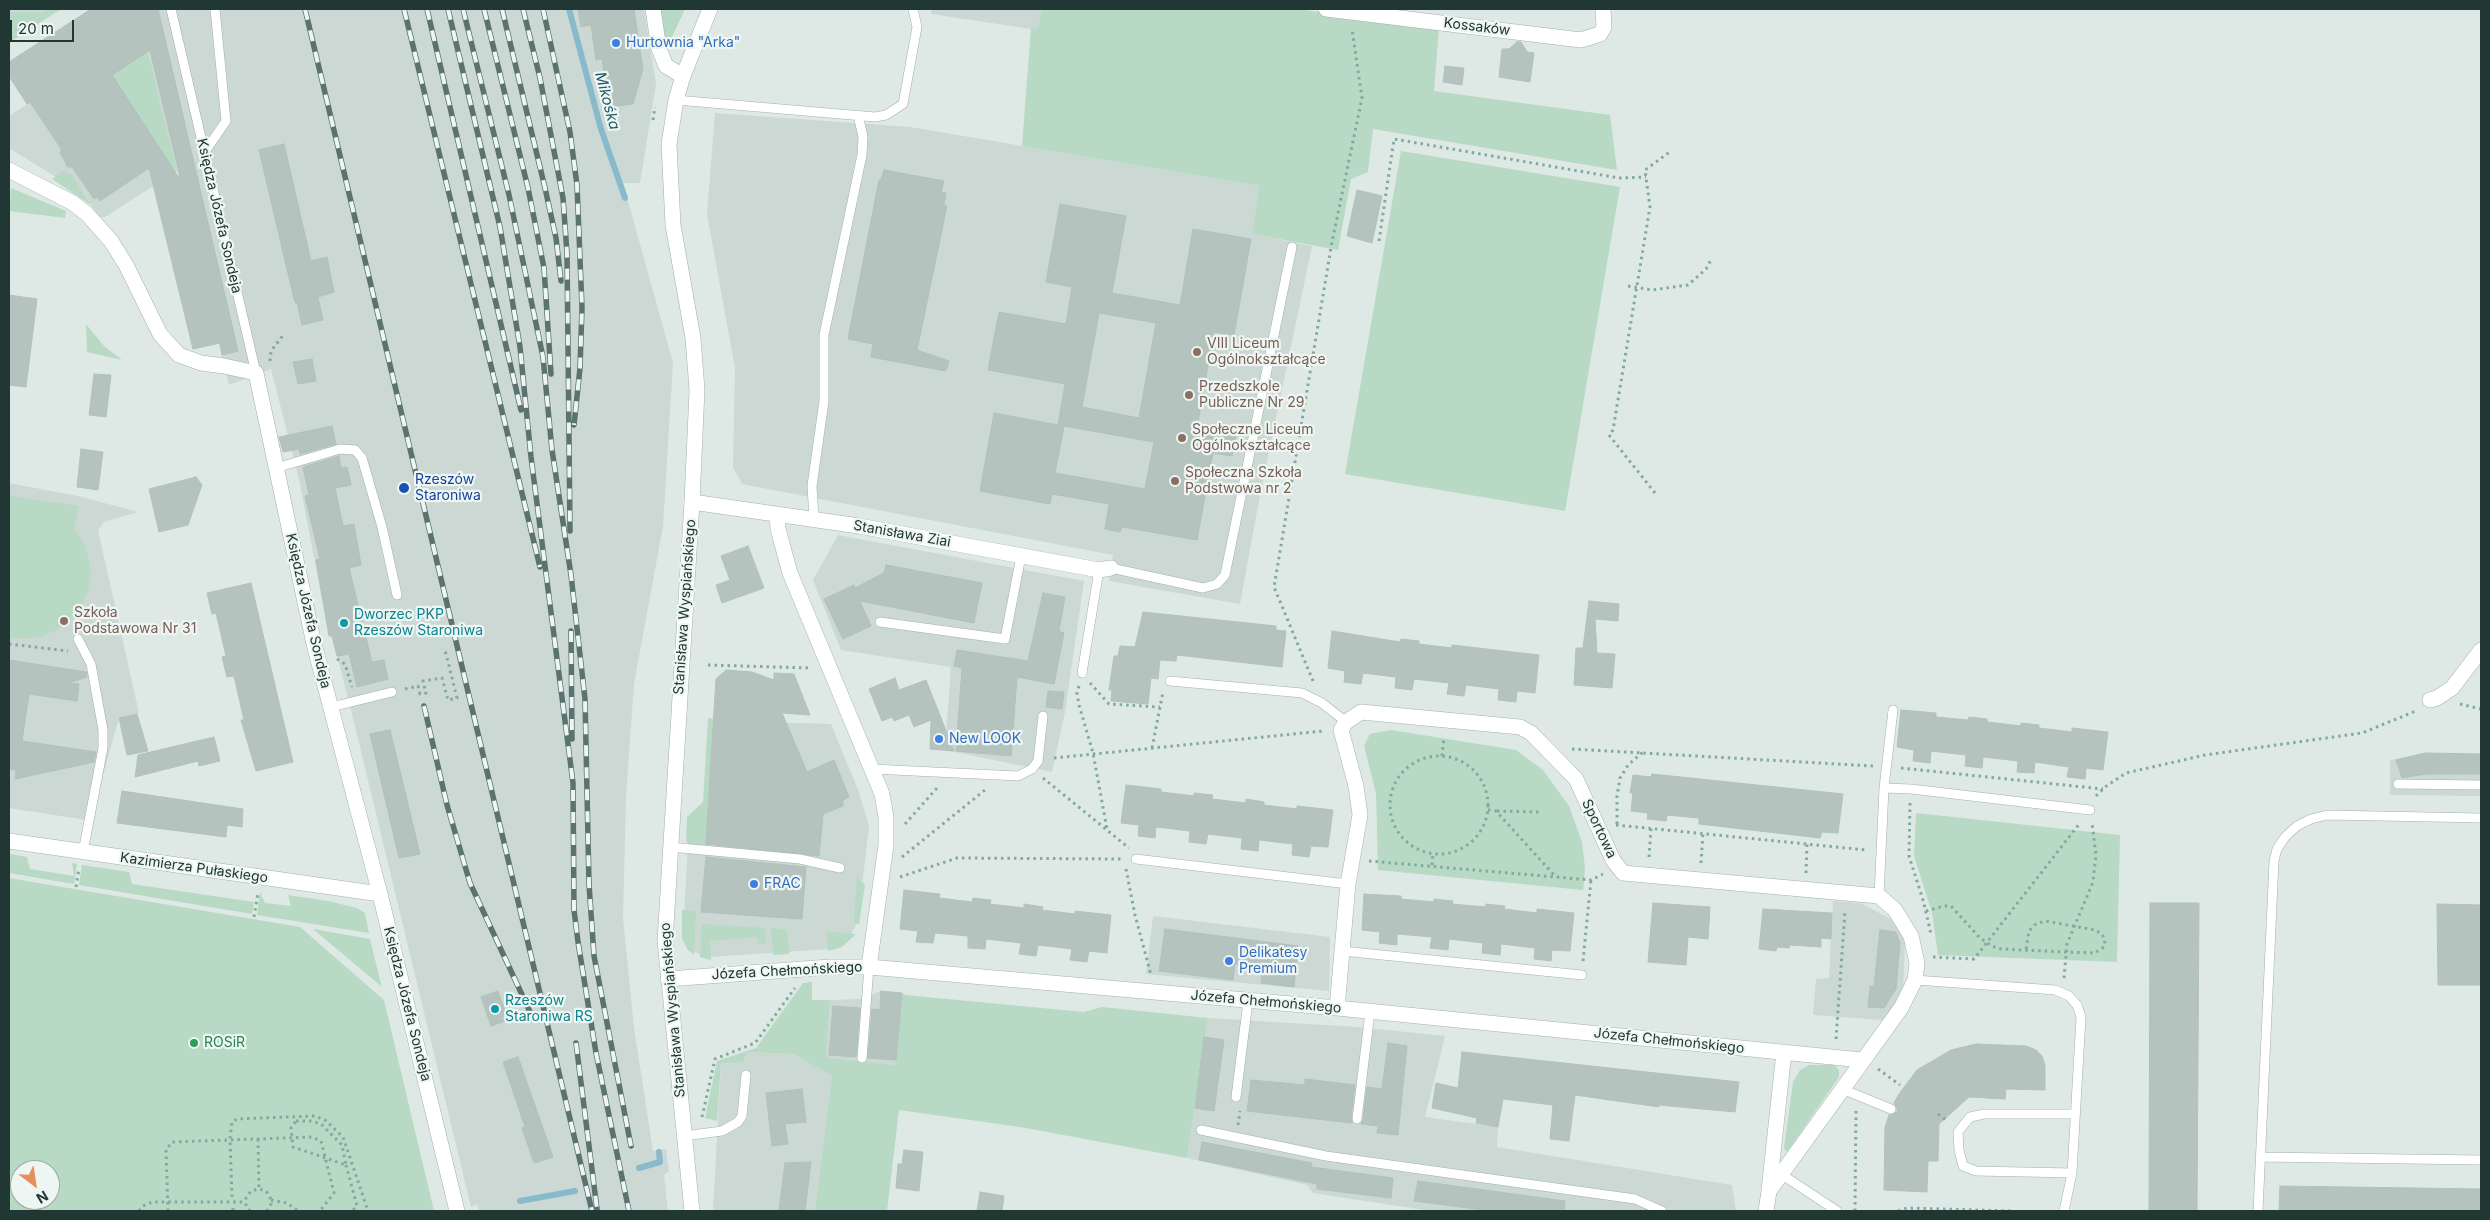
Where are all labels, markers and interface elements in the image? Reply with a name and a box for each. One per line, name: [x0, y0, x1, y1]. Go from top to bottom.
scale bar: [12, 10, 76, 42]
street label: Kossaków: [1443, 15, 1511, 39]
text: 20 m: [18, 19, 54, 38]
place label: Hurtownia "Arka": [626, 35, 740, 51]
marker: Hurtownia "Arka": [610, 37, 622, 49]
water label: Mikośka: [591, 70, 623, 132]
street label: Księdza Józefa Sondeja: [193, 137, 245, 295]
place label: VIII Liceum Ogólnokształcące: [1207, 336, 1326, 368]
marker: VIII Liceum Ogólnokształcące: [1191, 346, 1203, 358]
place label: Przedszkole Publiczne Nr 29: [1199, 379, 1304, 412]
marker: Przedszkole Publiczne Nr 29: [1183, 389, 1195, 401]
place label: Społeczne Liceum Ogólnokształcące: [1192, 422, 1313, 454]
marker: Społeczne Liceum Ogólnokształcące: [1176, 432, 1188, 444]
place label: Społeczna Szkoła Podstwowa nr 2: [1185, 465, 1302, 498]
place label: Rzeszów Staroniwa: [415, 472, 481, 504]
marker: Społeczna Szkoła Podstwowa nr 2: [1169, 475, 1181, 487]
marker: Rzeszów Staroniwa: [397, 481, 411, 495]
street label: Stanisława Ziai: [852, 517, 952, 551]
street label: Stanisława Wyspiańskiego: [670, 519, 700, 695]
street label: Księdza Józefa Sondeja: [282, 532, 334, 690]
place label: Szkoła Podstawowa Nr 31: [74, 605, 196, 638]
place label: Dworzec PKP Rzeszów Staroniwa: [354, 607, 483, 640]
marker: Szkoła Podstawowa Nr 31: [58, 615, 70, 627]
marker: Dworzec PKP Rzeszów Staroniwa: [338, 617, 350, 629]
place label: New LOOK: [949, 731, 1021, 747]
marker: New LOOK: [933, 733, 945, 745]
street label: Sportowa: [1578, 797, 1620, 861]
street label: Kazimierza Pułaskiego: [119, 849, 269, 887]
place label: FRAC: [764, 876, 801, 892]
marker: FRAC: [748, 878, 760, 890]
street label: Stanisława Wyspiańskiego: [657, 922, 689, 1098]
street label: Księdza Józefa Sondeja: [380, 925, 434, 1083]
place label: Delikatesy Premium: [1239, 945, 1307, 978]
marker: Delikatesy Premium: [1223, 955, 1235, 967]
street label: Józefa Chełmońskiego: [711, 959, 863, 983]
street label: Józefa Chełmońskiego: [1190, 987, 1342, 1017]
place label: Rzeszów Staroniwa RS: [505, 993, 593, 1026]
marker: Rzeszów Staroniwa RS: [489, 1003, 501, 1015]
street label: Józefa Chełmońskiego: [1593, 1025, 1745, 1057]
place label: ROSiR: [204, 1035, 245, 1051]
marker: ROSiR: [188, 1037, 200, 1049]
north arrow: [10, 1160, 60, 1210]
text: N: [34, 1187, 51, 1207]

